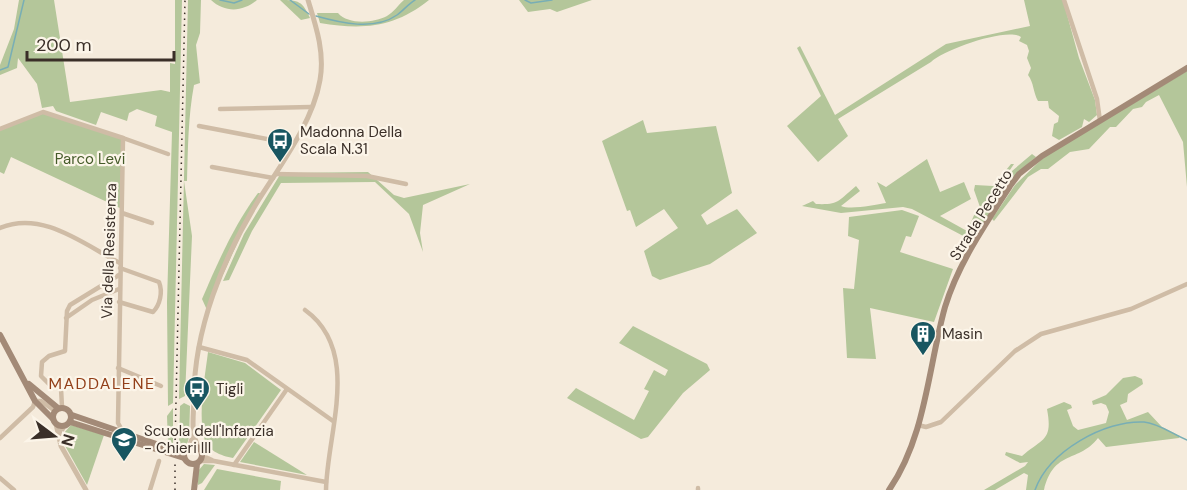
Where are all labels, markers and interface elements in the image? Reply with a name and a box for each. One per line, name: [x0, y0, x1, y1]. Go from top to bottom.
scale bar: [27, 24, 174, 62]
text: 200 m: [36, 33, 92, 57]
place label: Madonna Della Scala N.31: [300, 122, 402, 159]
bus stop icon: Madonna Della Scala N.31: [265, 126, 295, 164]
park label: Parco Levi: [55, 149, 125, 169]
street label: Strada Pecetto: [945, 166, 1017, 264]
street label: Via della Resistenza: [97, 183, 121, 319]
building icon: Masin: [908, 319, 938, 357]
place label: Masin: [942, 324, 983, 344]
district label: MADDALENE: [49, 373, 156, 394]
bus stop icon: Tigli: [182, 374, 212, 412]
place label: Tigli: [216, 379, 243, 399]
north arrow: [24, 406, 84, 466]
place label: Scuola dell'Infanzia - Chieri III: [144, 421, 274, 458]
school or university icon: Scuola dell'Infanzia - Chieri III: [109, 425, 139, 463]
text: N: [56, 431, 80, 449]

